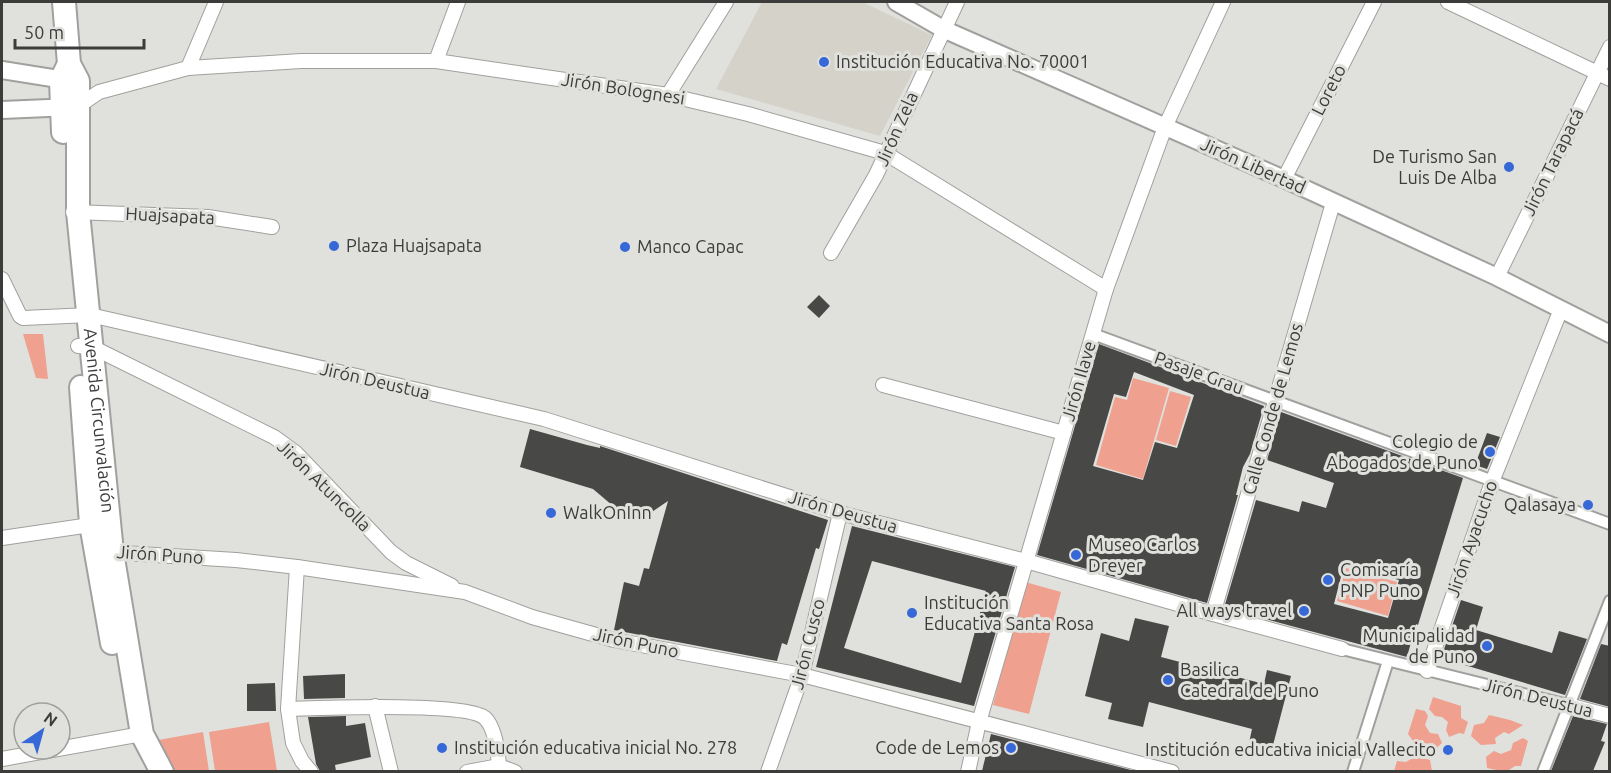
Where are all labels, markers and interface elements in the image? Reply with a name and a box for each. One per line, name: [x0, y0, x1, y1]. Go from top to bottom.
scale bar: [15, 12, 144, 50]
text: 50 m: [24, 22, 64, 42]
place label: Institución Educativa No. 70001: [836, 51, 1090, 71]
marker: Institución Educativa No. 70001: [817, 55, 831, 69]
street label: Loreto: [1307, 61, 1349, 118]
street label: Jirón Bolognesi: [560, 68, 686, 108]
street label: Jirón Zela: [871, 88, 921, 169]
street label: Jirón Tarapacá: [1517, 105, 1587, 218]
street label: Jirón Libertad: [1198, 133, 1309, 197]
place label: De Turismo San Luis De Alba: [1372, 146, 1497, 187]
marker: De Turismo San Luis De Alba: [1502, 160, 1516, 174]
street label: Huajsapata: [125, 203, 215, 227]
place label: Plaza Huajsapata: [346, 235, 482, 255]
place label: Manco Capac: [637, 236, 744, 256]
marker: Plaza Huajsapata: [327, 239, 341, 253]
marker: Manco Capac: [618, 240, 632, 254]
street label: Calle Conde de Lemos: [1238, 320, 1306, 497]
street label: Avenida Circunvalación: [81, 327, 119, 514]
street label: Jirón Ilave: [1057, 338, 1099, 423]
street label: Pasaje Grau: [1152, 347, 1247, 397]
street label: Jirón Deustua: [318, 358, 432, 402]
place label: Colegio de Abogados de Puno: [1326, 431, 1478, 472]
street label: Jirón Atuncolla: [274, 436, 375, 535]
marker: Colegio de Abogados de Puno: [1483, 445, 1497, 459]
street label: Jirón Ayacucho: [1442, 478, 1500, 600]
street label: Jirón Deustua: [787, 486, 900, 536]
place label: Qalasaya: [1504, 494, 1576, 515]
marker: Qalasaya: [1581, 498, 1595, 512]
place label: WalkOnInn: [563, 502, 652, 522]
marker: WalkOnInn: [544, 506, 558, 520]
place label: Museo Carlos Dreyer: [1088, 534, 1197, 575]
street label: Jirón Puno: [116, 541, 204, 567]
marker: Museo Carlos Dreyer: [1069, 548, 1083, 562]
place label: Comisaría PNP Puno: [1340, 559, 1420, 600]
marker: Comisaría PNP Puno: [1321, 573, 1335, 587]
place label: Institución Educativa Santa Rosa: [924, 592, 1094, 633]
street label: Jirón Cusco: [786, 596, 828, 691]
place label: All ways travel: [1176, 600, 1292, 620]
marker: All ways travel: [1297, 604, 1311, 618]
marker: Institución Educativa Santa Rosa: [905, 606, 919, 620]
street label: Jirón Puno: [592, 623, 681, 661]
place label: Municipalidad de Puno: [1363, 625, 1475, 666]
marker: Municipalidad de Puno: [1480, 639, 1494, 653]
place label: Basilica Catedral de Puno: [1180, 659, 1319, 700]
marker: Basilica Catedral de Puno: [1161, 673, 1175, 687]
street label: Jirón Deustua: [1481, 674, 1595, 720]
north arrow: [12, 701, 72, 761]
text: N: [41, 708, 61, 730]
place label: Institución educativa inicial No. 278: [454, 737, 737, 757]
place label: Code de Lemos: [875, 737, 999, 757]
place label: Institución educativa inicial Vallecito: [1145, 739, 1436, 759]
marker: Institución educativa inicial No. 278: [435, 741, 449, 755]
marker: Code de Lemos: [1004, 741, 1018, 755]
marker: Institución educativa inicial Vallecito: [1441, 743, 1455, 757]

